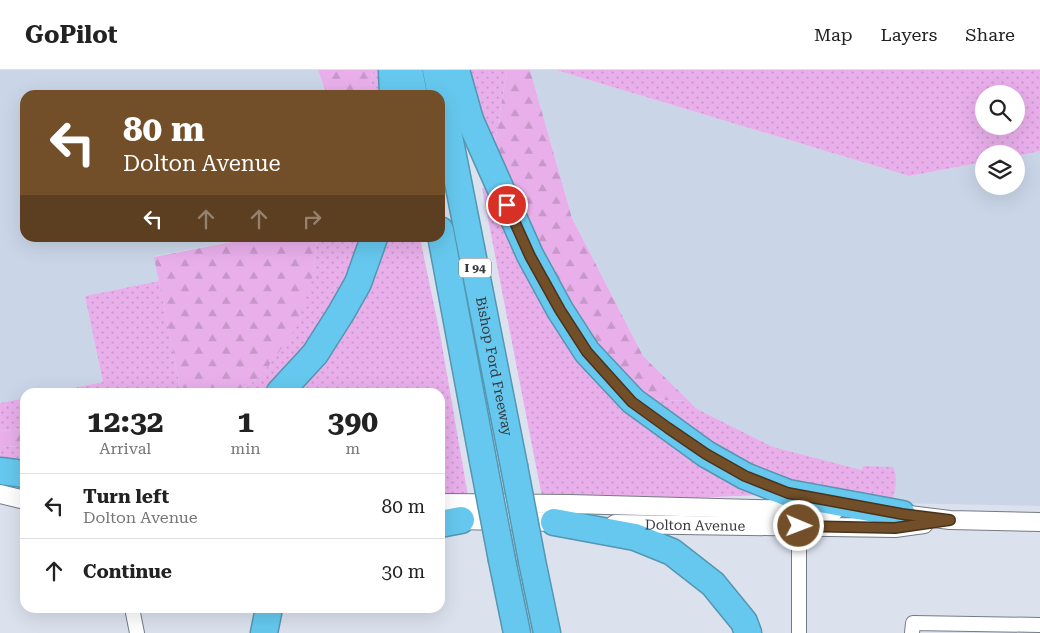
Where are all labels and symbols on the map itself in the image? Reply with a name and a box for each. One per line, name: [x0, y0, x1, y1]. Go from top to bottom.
pin: [486, 184, 528, 226]
road number: I 94: [459, 258, 491, 278]
street label: Bishop Ford Freeway: [473, 295, 516, 438]
position arrow: [772, 499, 824, 551]
street label: Dolton Avenue: [645, 516, 746, 534]

